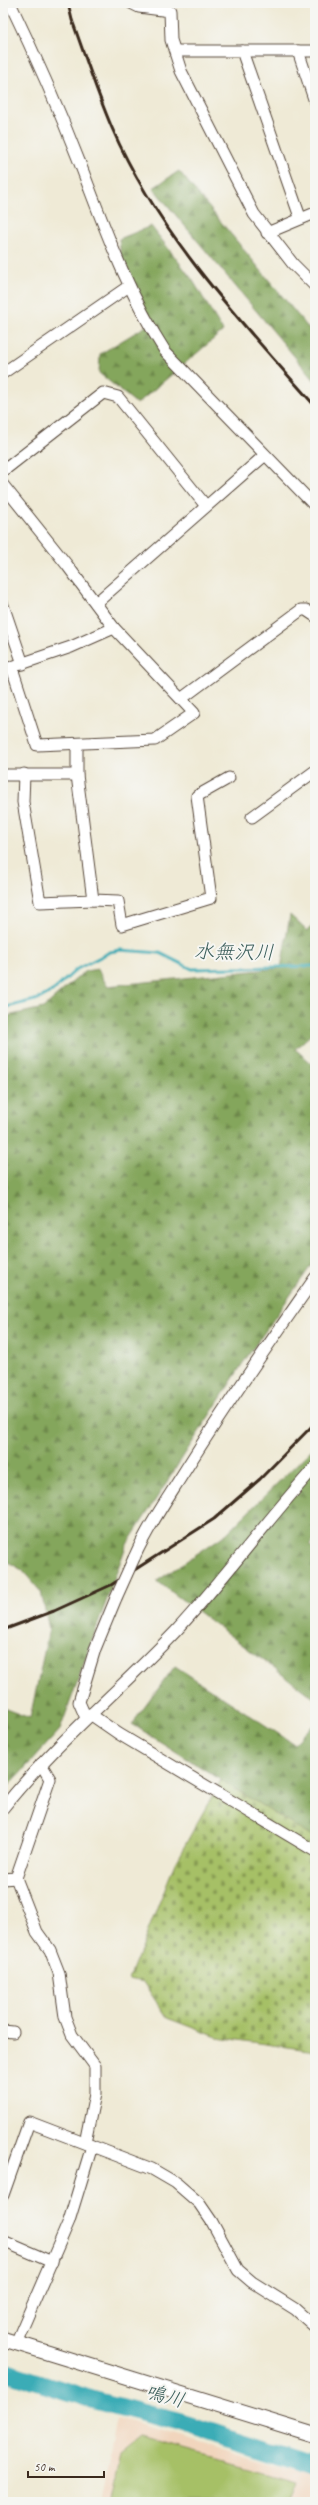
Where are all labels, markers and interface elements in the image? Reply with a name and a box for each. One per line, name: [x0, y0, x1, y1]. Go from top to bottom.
water label: 水無沢川: [194, 939, 274, 965]
water label: 鳴川: [142, 2379, 188, 2413]
scale bar: [28, 2453, 104, 2479]
text: 50 m: [34, 2459, 56, 2475]

